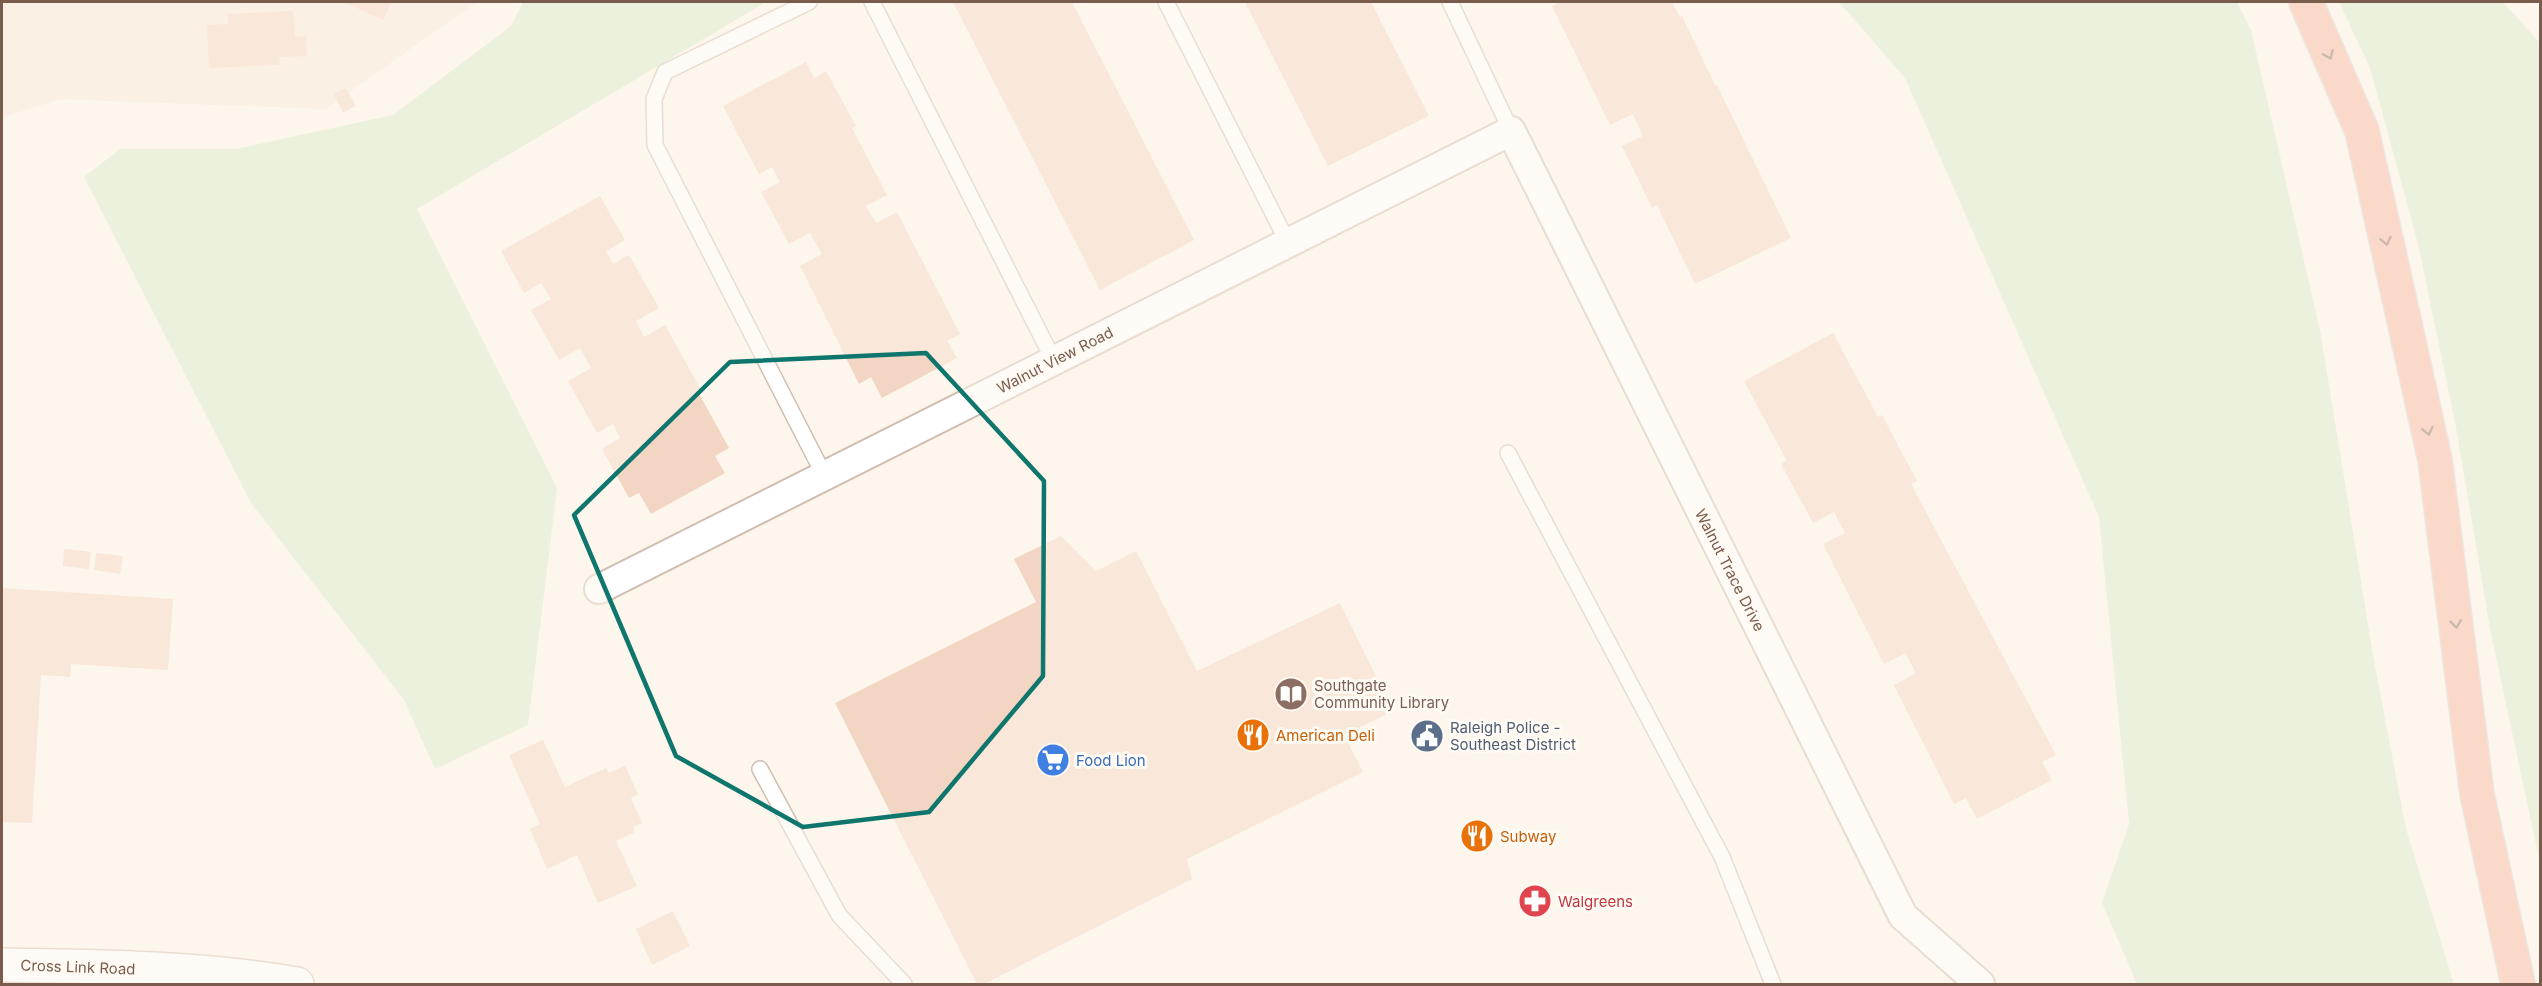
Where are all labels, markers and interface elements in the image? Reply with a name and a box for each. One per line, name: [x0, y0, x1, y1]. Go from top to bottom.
one-way arrow: [2322, 49, 2334, 60]
one-way arrow: [2379, 236, 2392, 246]
street label: Walnut View Road: [994, 322, 1116, 398]
one-way arrow: [2421, 426, 2434, 436]
street label: Walnut Trace Drive: [1691, 506, 1769, 634]
one-way arrow: [2449, 620, 2461, 629]
library icon: Southgate Community Library: [1273, 676, 1309, 712]
place label: Southgate Community Library: [1314, 676, 1450, 712]
restaurant icon: American Deli: [1235, 717, 1271, 753]
public building icon: Raleigh Police - Southeast District: [1409, 718, 1445, 754]
place label: Raleigh Police - Southeast District: [1450, 718, 1576, 754]
place label: American Deli: [1276, 726, 1375, 745]
supermarket icon: Food Lion: [1035, 742, 1071, 778]
place label: Food Lion: [1076, 751, 1146, 770]
restaurant icon: Subway: [1459, 818, 1495, 854]
place label: Subway: [1500, 827, 1557, 846]
pharmacy icon: Walgreens: [1517, 883, 1553, 919]
place label: Walgreens: [1558, 892, 1633, 911]
street label: Cross Link Road: [20, 955, 136, 979]

